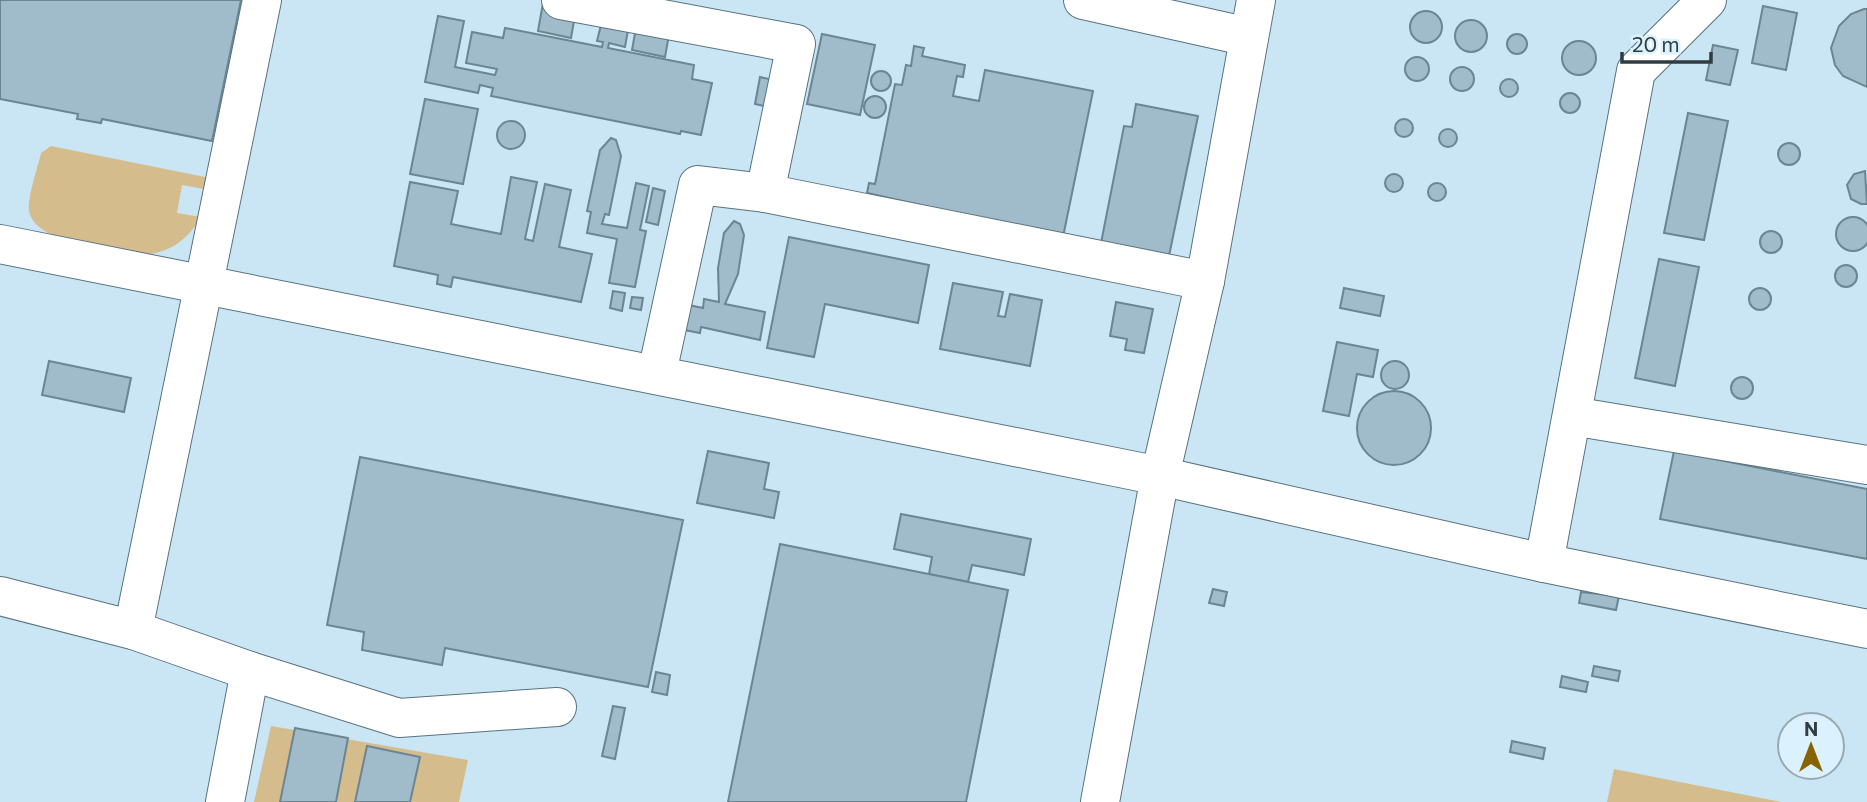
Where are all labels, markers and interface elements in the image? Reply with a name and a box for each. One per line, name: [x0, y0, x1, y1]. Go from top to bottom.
scale bar: [1622, 21, 1711, 65]
text: 20 m: [1632, 31, 1680, 56]
north arrow: [1776, 711, 1846, 781]
text: N: [1804, 717, 1818, 740]

